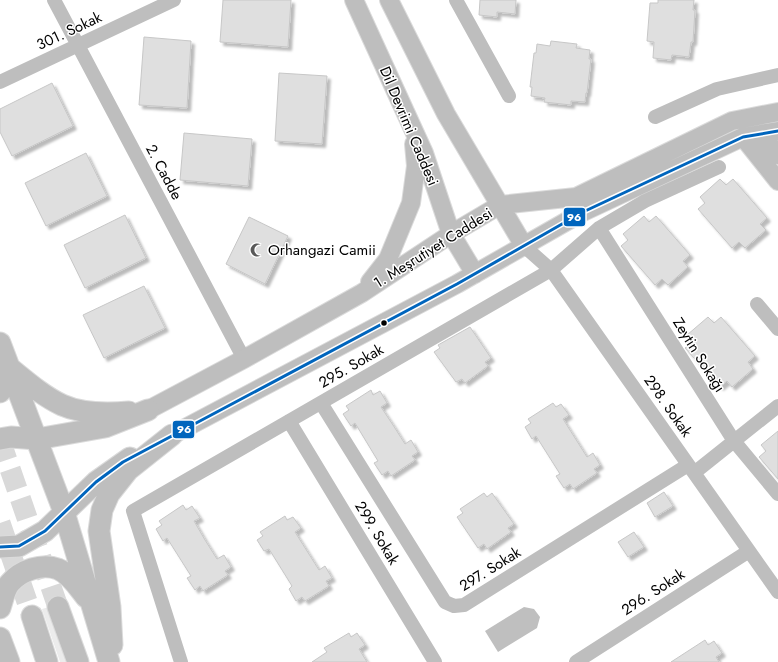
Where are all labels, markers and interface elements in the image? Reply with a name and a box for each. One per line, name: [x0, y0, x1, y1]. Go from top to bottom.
street label: 301. Sokak: [33, 6, 106, 56]
street label: Dil Devrimi Caddesi: [374, 63, 444, 189]
street label: 2. Cadde: [140, 140, 188, 204]
street label: 1. Meşrutiyet Caddesi: [369, 202, 497, 294]
line badge: 96: [563, 207, 586, 227]
text: 96: [567, 209, 581, 225]
place label: Orhangazi Camii: [268, 239, 376, 261]
mosque icon: Orhangazi Camii: [249, 242, 265, 258]
street label: Zeytin Sokağı: [667, 313, 731, 397]
unlabelled marker: [379, 318, 389, 328]
street label: 295. Sokak: [315, 338, 388, 393]
street label: 298. Sokak: [639, 371, 698, 442]
line badge: 96: [172, 420, 195, 439]
text: 96: [177, 421, 191, 437]
street label: 299. Sokak: [349, 497, 405, 569]
street label: 297. Sokak: [455, 541, 525, 597]
street label: 296. Sokak: [617, 563, 689, 621]

